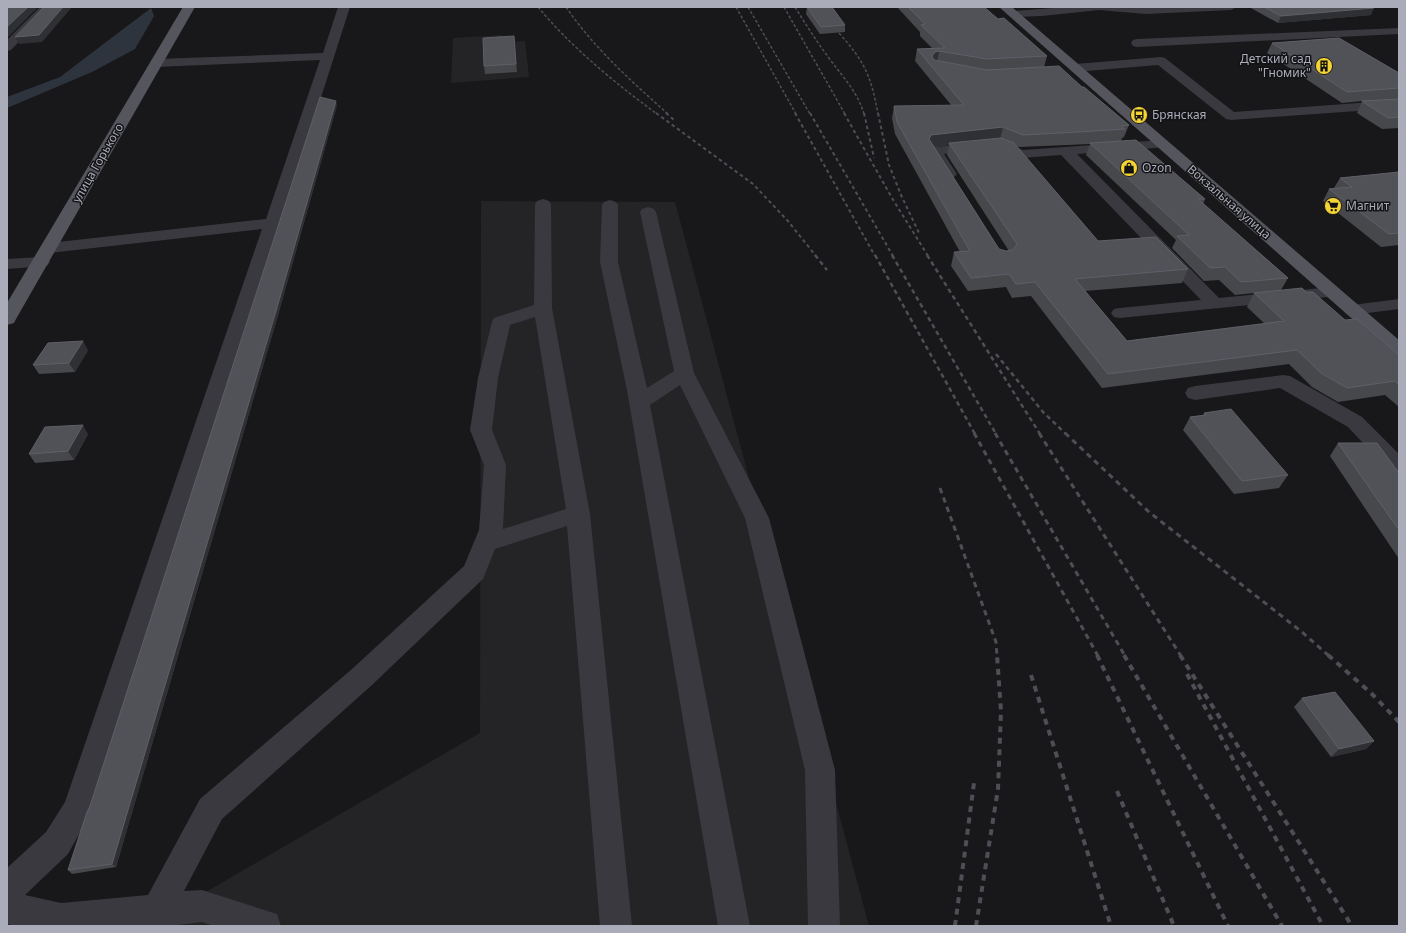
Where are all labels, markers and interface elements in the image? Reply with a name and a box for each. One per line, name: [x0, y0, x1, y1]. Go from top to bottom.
place label: Детский сад "Гномик": [1240, 50, 1312, 81]
building icon: Детский сад "Гномик": [1314, 56, 1334, 76]
bus stop icon: Брянская: [1129, 105, 1149, 125]
place label: Брянская: [1152, 106, 1206, 123]
street label: улица Горького: [68, 120, 127, 206]
shop icon: Ozon: [1119, 158, 1139, 178]
place label: Ozon: [1142, 159, 1172, 176]
street label: Вокзальная улица: [1184, 161, 1275, 243]
supermarket icon: Магнит: [1323, 196, 1343, 216]
place label: Магнит: [1346, 197, 1390, 214]

